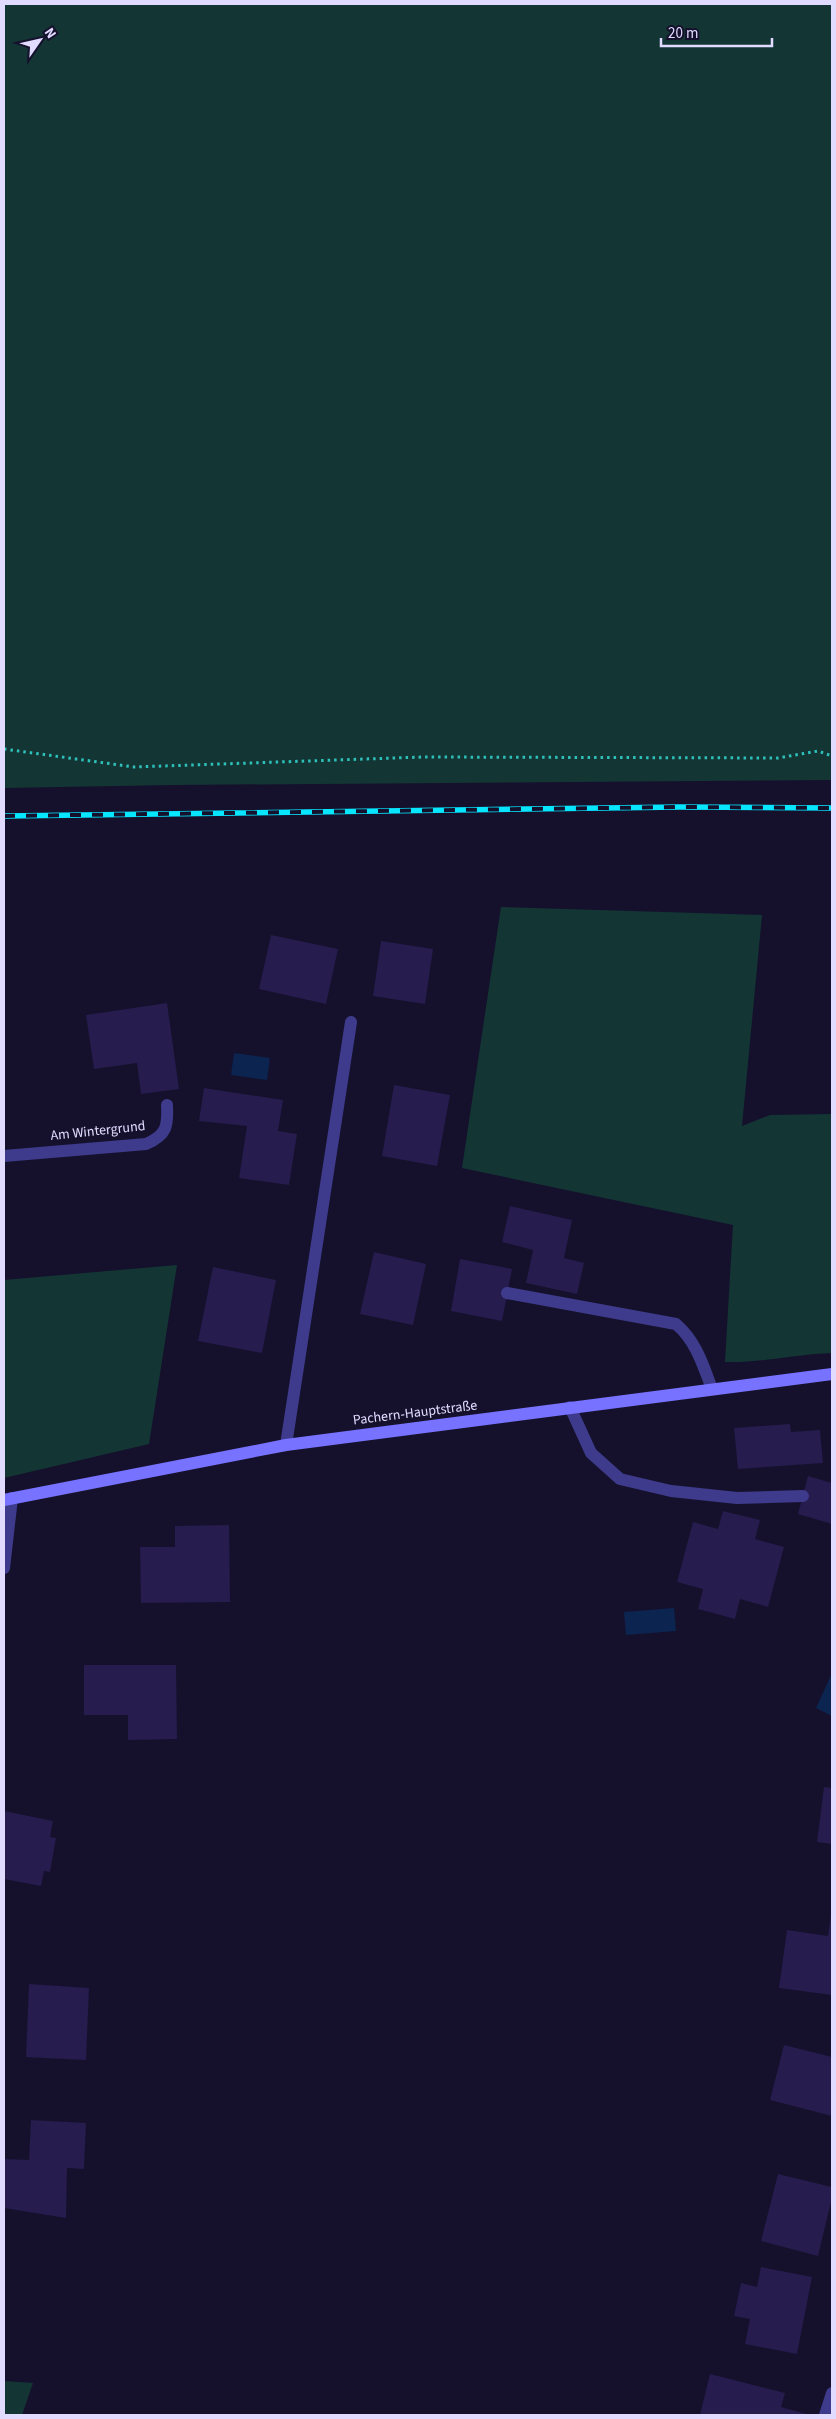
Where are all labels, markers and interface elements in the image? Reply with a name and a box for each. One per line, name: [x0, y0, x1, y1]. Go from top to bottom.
north arrow: [15, 15, 65, 65]
scale bar: [661, 15, 772, 47]
text: 20 m: [668, 23, 698, 44]
text: N: [39, 24, 61, 43]
street label: Am Wintergrund: [50, 1116, 146, 1146]
street label: Pachern-Hauptstraße: [352, 1395, 478, 1431]

